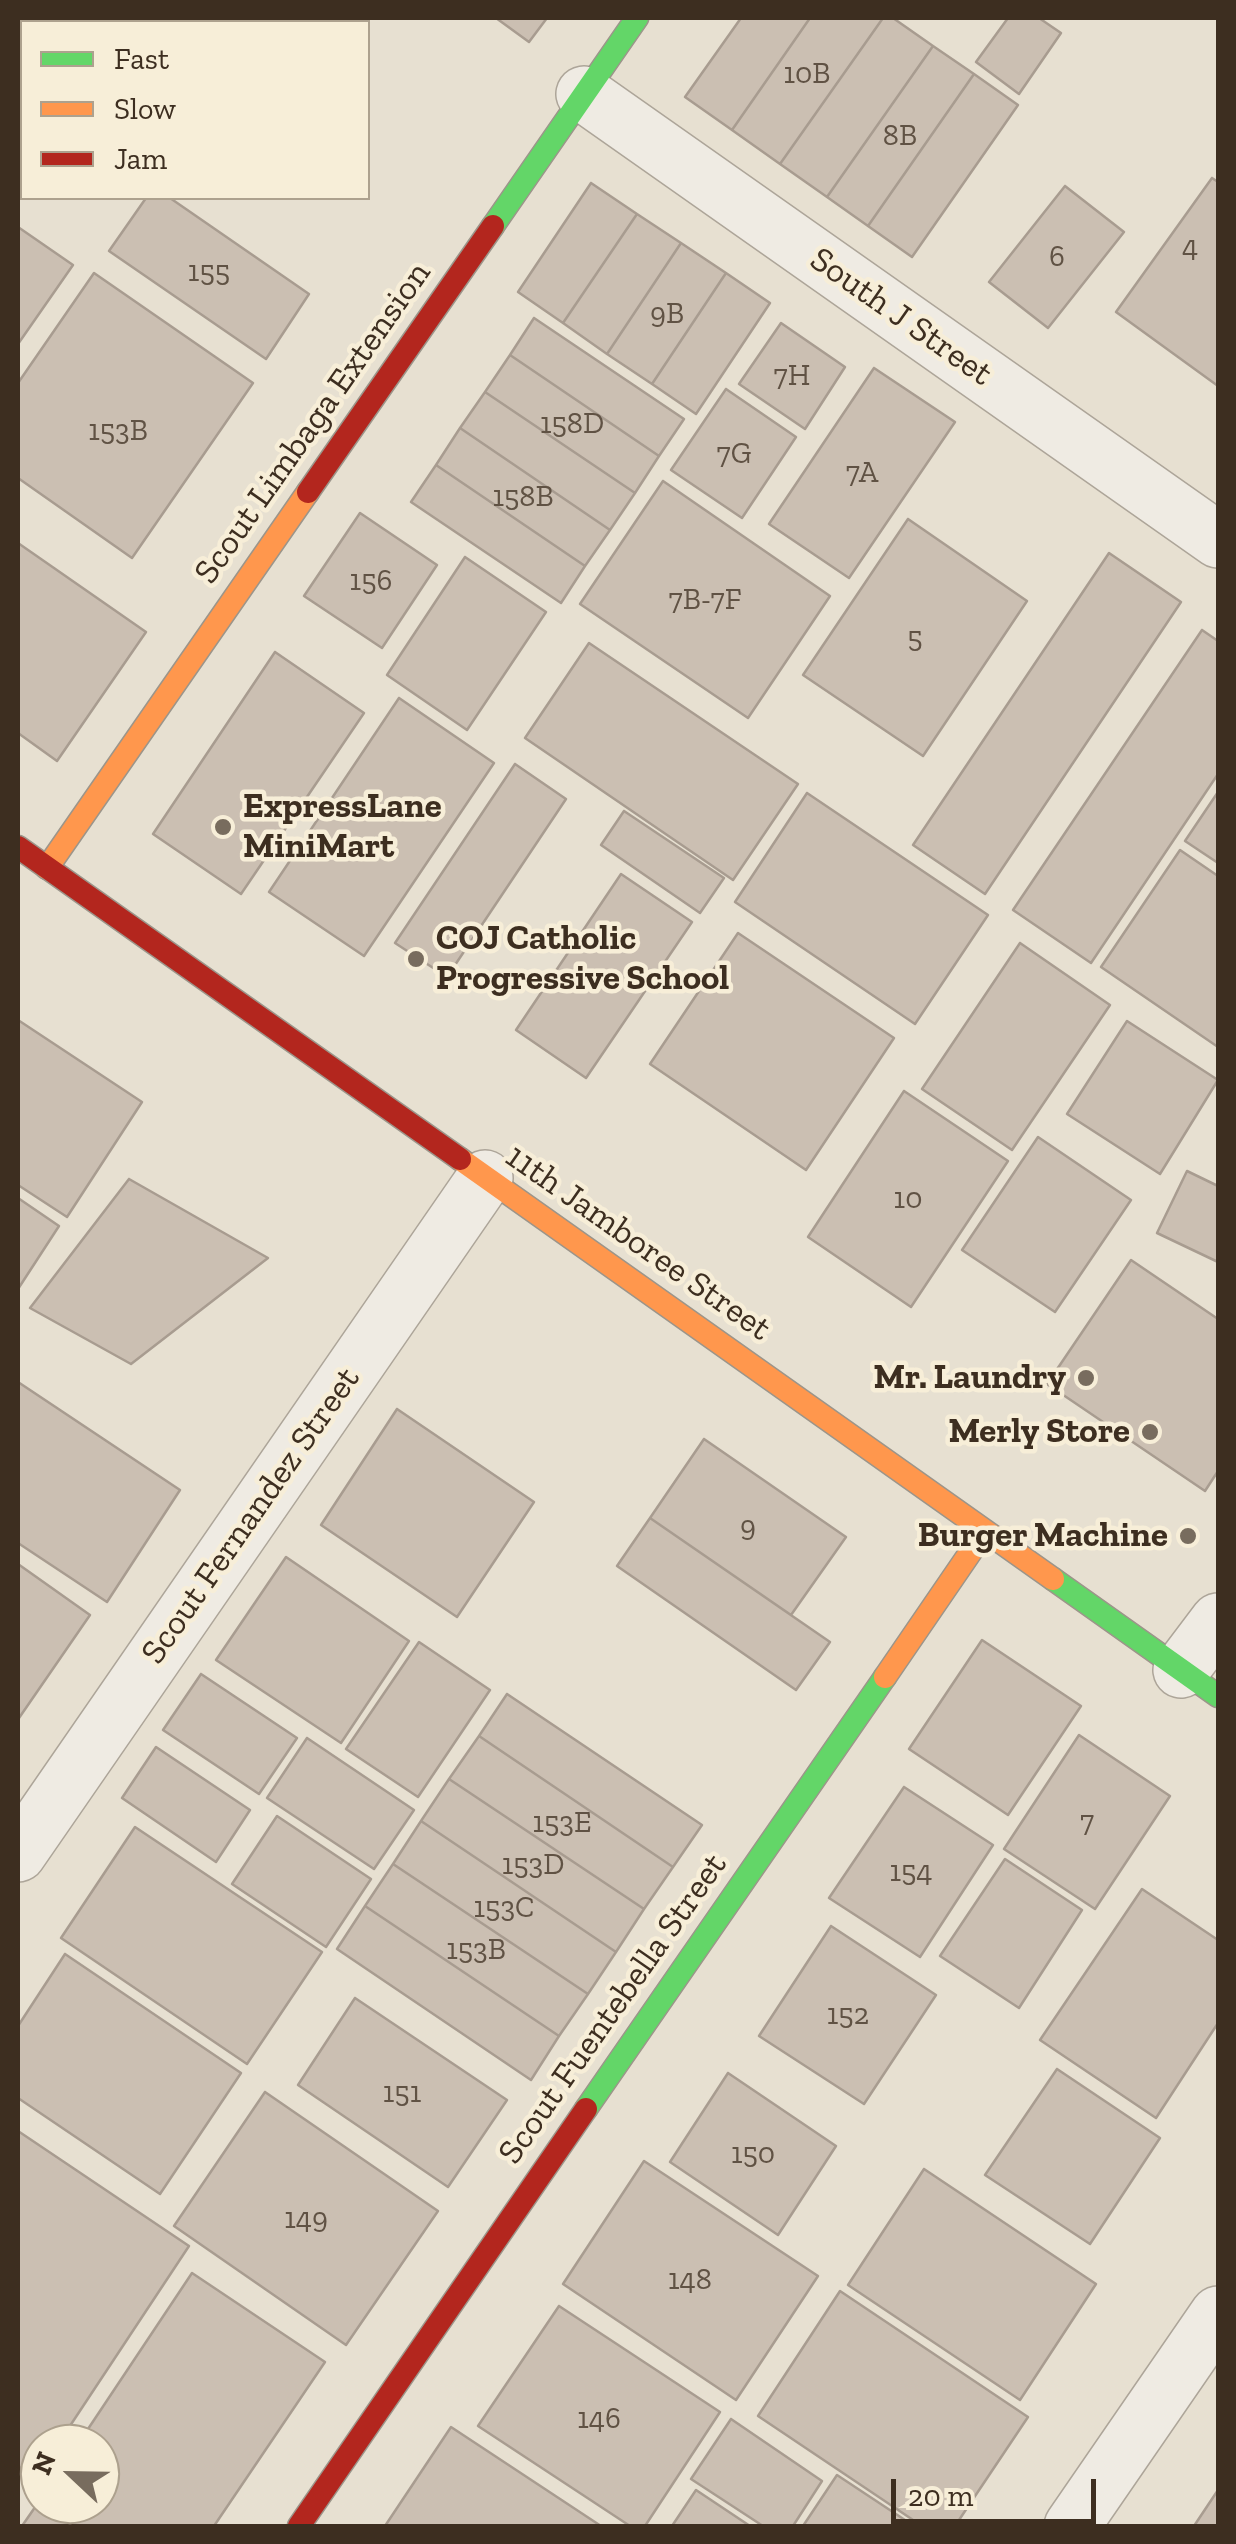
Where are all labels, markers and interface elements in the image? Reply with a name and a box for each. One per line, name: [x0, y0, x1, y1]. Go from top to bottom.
legend: [20, 20, 370, 200]
text: Fast: [114, 41, 169, 77]
house number: 10B: [784, 56, 830, 92]
text: Slow: [114, 91, 176, 127]
house number: 8B: [883, 118, 917, 154]
text: Jam: [114, 141, 167, 177]
house number: 4: [1182, 229, 1198, 265]
street label: South J Street: [802, 239, 1000, 395]
house number: 6: [1049, 239, 1065, 275]
street label: Scout Limbaga Extension: [186, 254, 440, 592]
house number: 155: [188, 254, 230, 290]
house number: 9B: [650, 296, 684, 332]
house number: 7H: [774, 358, 810, 394]
house number: 158D: [540, 406, 604, 442]
house number: 153B: [88, 413, 148, 449]
house number: 7G: [717, 436, 751, 472]
house number: 7A: [846, 455, 878, 491]
house number: 158B: [492, 479, 554, 515]
house number: 156: [350, 563, 392, 599]
house number: 7B-7F: [669, 582, 741, 618]
house number: 5: [907, 620, 923, 656]
place label: ExpressLane MiniMart: [243, 786, 442, 868]
marker: ExpressLane MiniMart: [212, 816, 234, 838]
place label: COJ Catholic Progressive School: [436, 918, 729, 1000]
marker: COJ Catholic Progressive School: [405, 948, 427, 970]
street label: 11th Jamboree Street: [497, 1136, 779, 1350]
house number: 10: [894, 1181, 922, 1217]
place label: Mr. Laundry: [873, 1357, 1066, 1399]
street label: Scout Fernandez Street: [133, 1360, 369, 1672]
marker: Mr. Laundry: [1075, 1367, 1097, 1389]
place label: Merly Store: [948, 1411, 1130, 1453]
marker: Merly Store: [1139, 1421, 1161, 1443]
house number: 9: [740, 1509, 756, 1545]
place label: Burger Machine: [918, 1515, 1168, 1557]
marker: Burger Machine: [1177, 1525, 1199, 1547]
house number: 7: [1080, 1804, 1094, 1840]
house number: 153E: [532, 1805, 592, 1841]
street label: Scout Fuentebella Street: [490, 1846, 736, 2172]
house number: 153D: [502, 1847, 564, 1883]
house number: 154: [889, 1854, 933, 1890]
house number: 153C: [474, 1890, 534, 1926]
house number: 153B: [446, 1932, 506, 1968]
house number: 152: [827, 1997, 869, 2033]
house number: 151: [383, 2075, 421, 2111]
house number: 150: [731, 2136, 775, 2172]
house number: 149: [284, 2201, 328, 2237]
house number: 148: [668, 2262, 712, 2298]
house number: 146: [577, 2401, 621, 2437]
north arrow: [20, 2424, 120, 2524]
text: N: [24, 2447, 63, 2479]
scale bar: [896, 2459, 1101, 2521]
text: 20 m: [908, 2478, 973, 2514]

